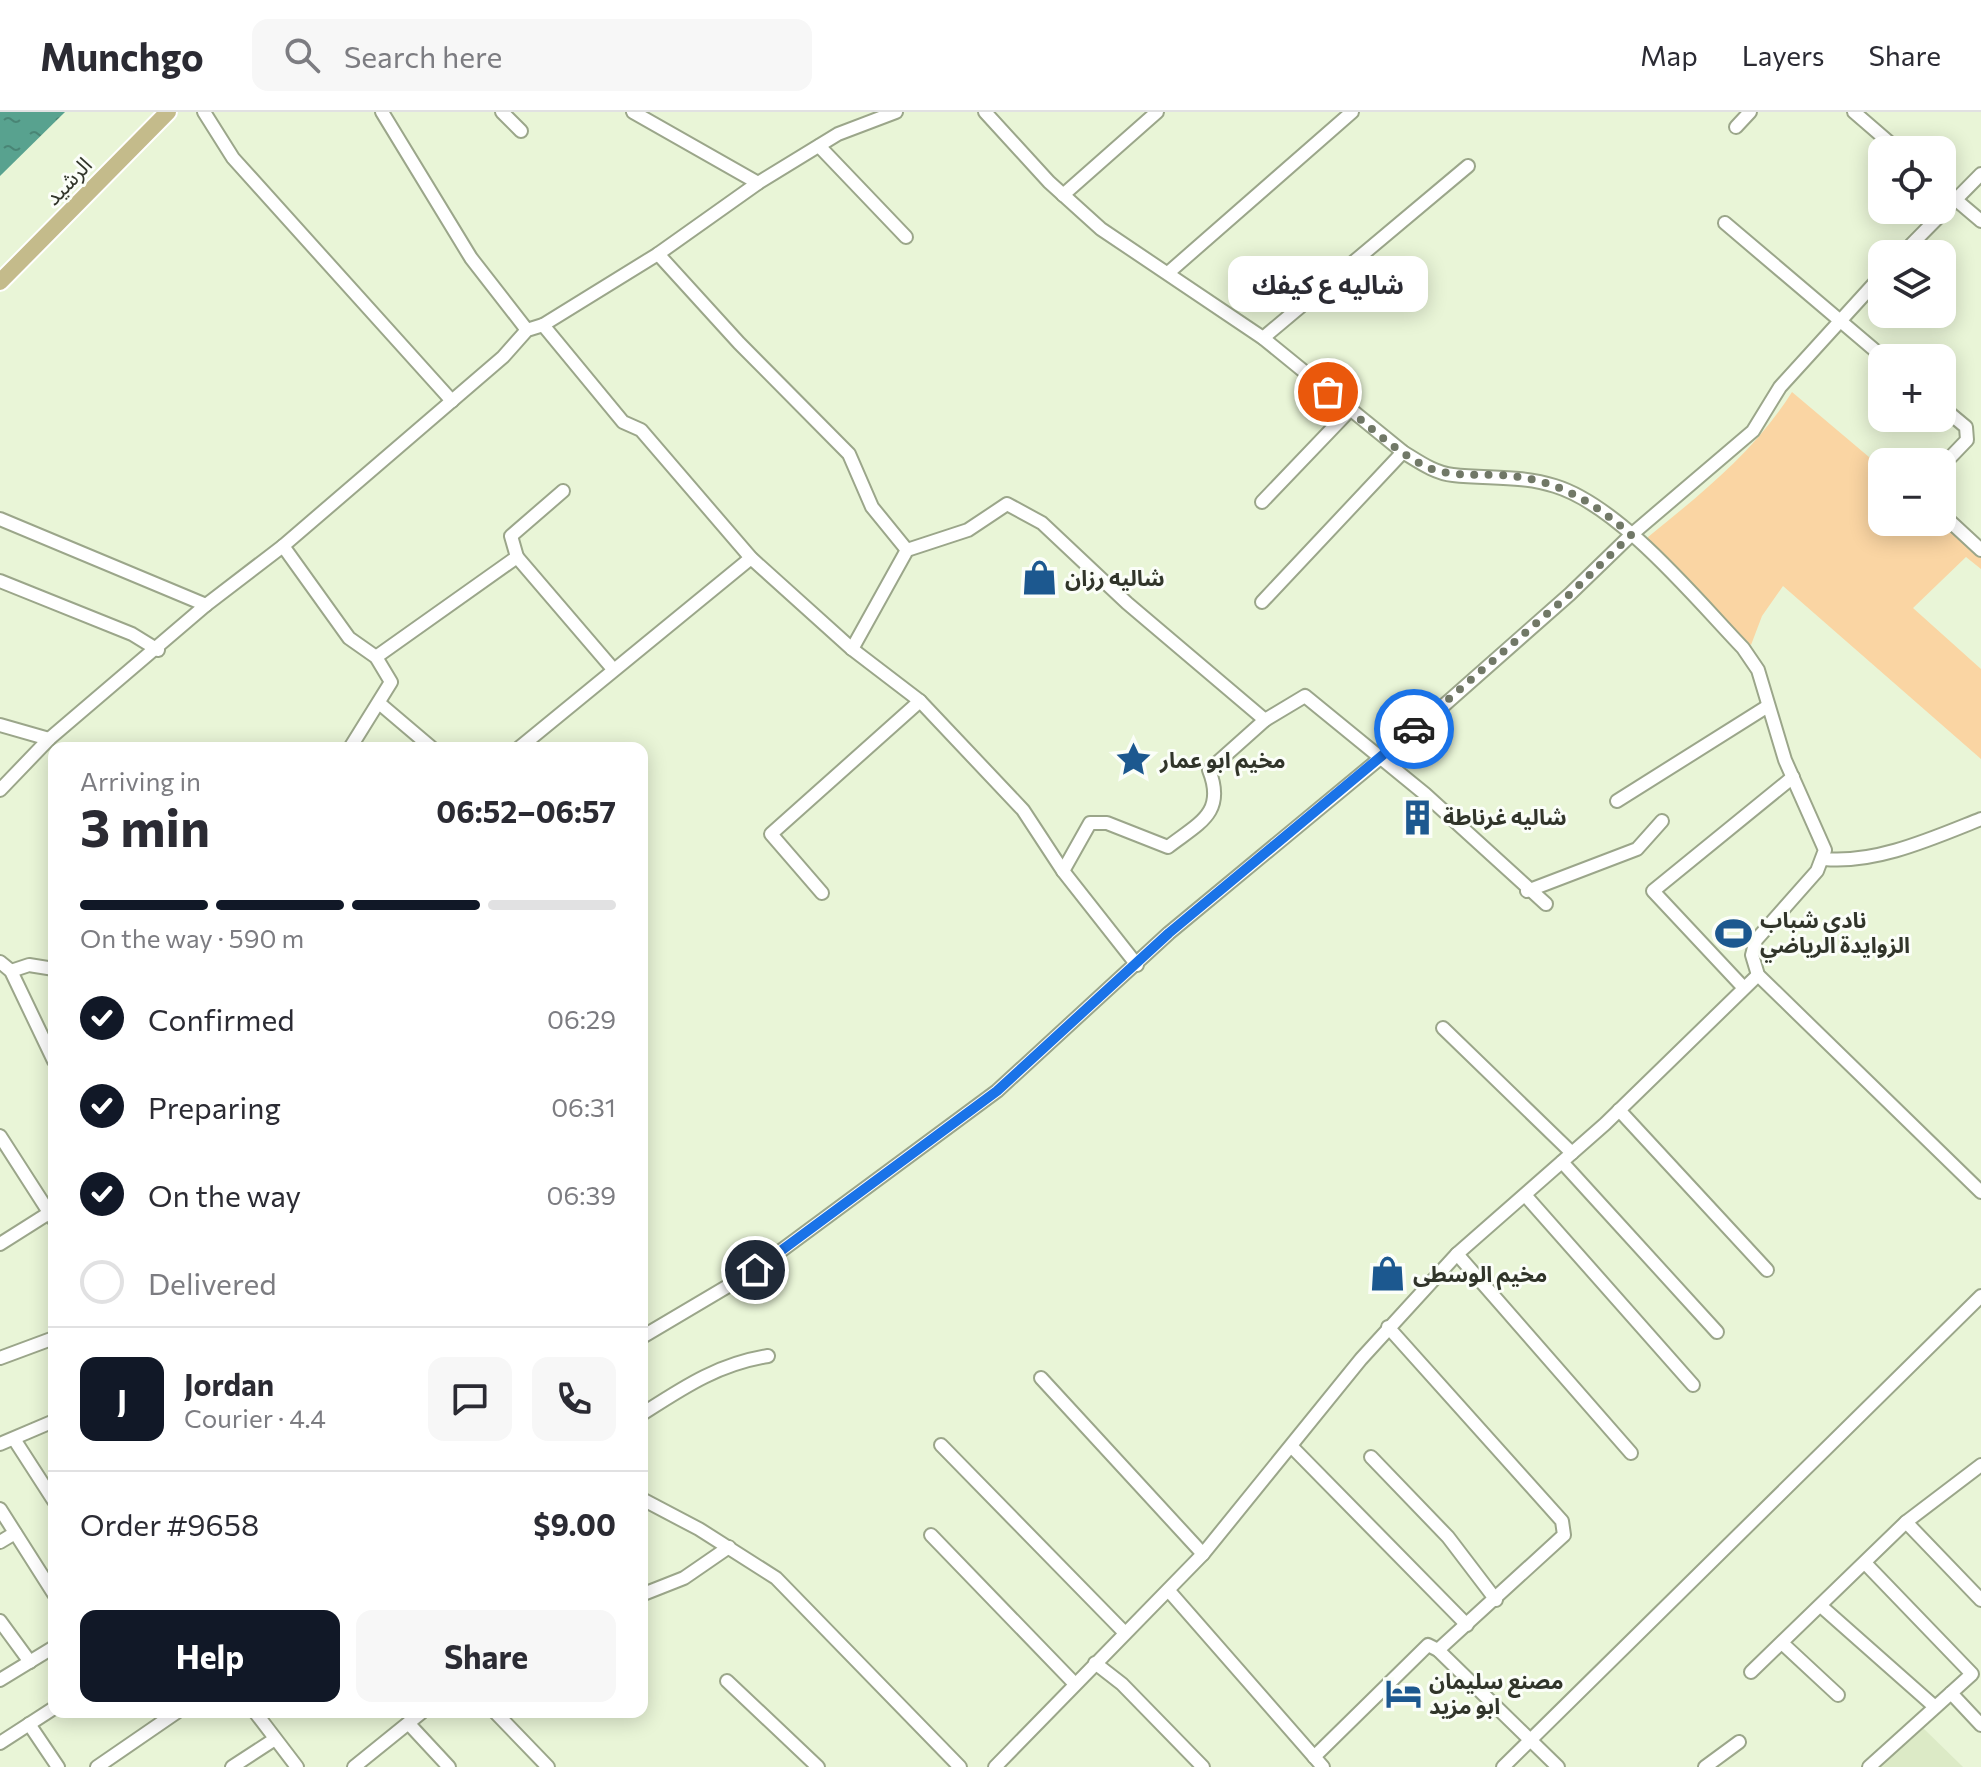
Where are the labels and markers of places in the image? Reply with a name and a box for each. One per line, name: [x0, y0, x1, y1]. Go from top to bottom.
callout: شاليه ع كيفك: [1228, 256, 1428, 312]
pin: [1294, 358, 1362, 426]
shop icon: شاليه رزان: [1020, 559, 1058, 597]
place label: شاليه رزان: [1065, 564, 1165, 592]
place icon: مخيم ابو عمار: [1115, 741, 1153, 779]
place label: مخيم ابو عمار: [1159, 746, 1286, 777]
building icon: شاليه غرناطة: [1398, 798, 1436, 836]
place label: شاليه غرناطة: [1443, 803, 1567, 830]
place label: نادي شباب الزوايدة الرياضي: [1760, 906, 1910, 963]
sports icon: نادي شباب الزوايدة الرياضي: [1715, 914, 1753, 952]
pin: [721, 1236, 789, 1304]
shop icon: مخيم الوسطى: [1368, 1255, 1406, 1293]
place label: مخيم الوسطى: [1413, 1260, 1547, 1291]
place label: مصنع سليمان ابو مزيد: [1429, 1667, 1564, 1719]
hotel icon: مصنع سليمان ابو مزيد: [1384, 1675, 1422, 1713]

